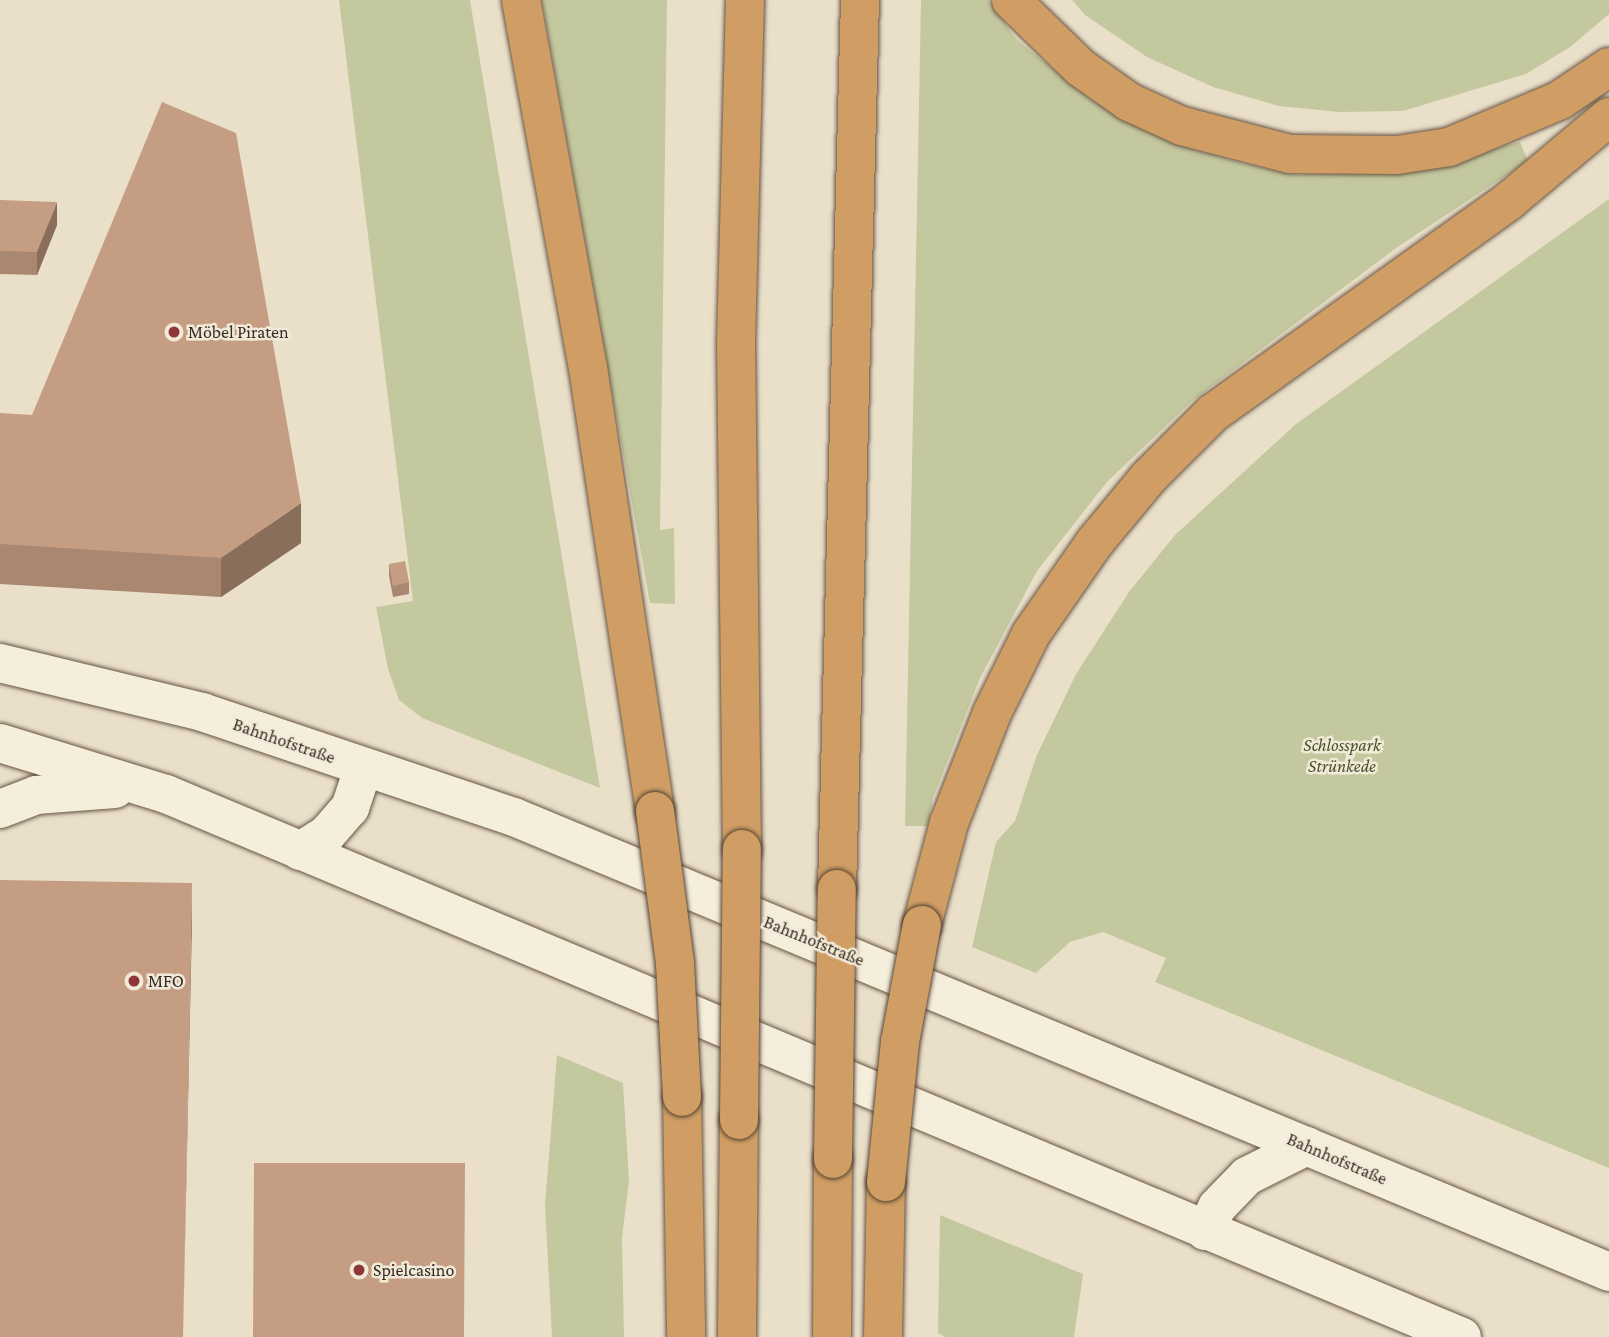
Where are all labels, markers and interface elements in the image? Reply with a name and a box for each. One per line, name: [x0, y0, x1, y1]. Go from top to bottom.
place label: Möbel Piraten: [188, 321, 289, 343]
marker: Möbel Piraten: [166, 324, 182, 340]
street label: Bahnhofstraße: [230, 713, 338, 769]
park label: Schlosspark Strünkede: [1303, 735, 1381, 778]
street label: Bahnhofstraße: [760, 911, 868, 971]
place label: MFO: [148, 970, 184, 992]
marker: MFO: [126, 973, 142, 989]
street label: Bahnhofstraße: [1284, 1128, 1390, 1190]
place label: Spielcasino: [373, 1259, 454, 1281]
marker: Spielcasino: [351, 1262, 367, 1278]

